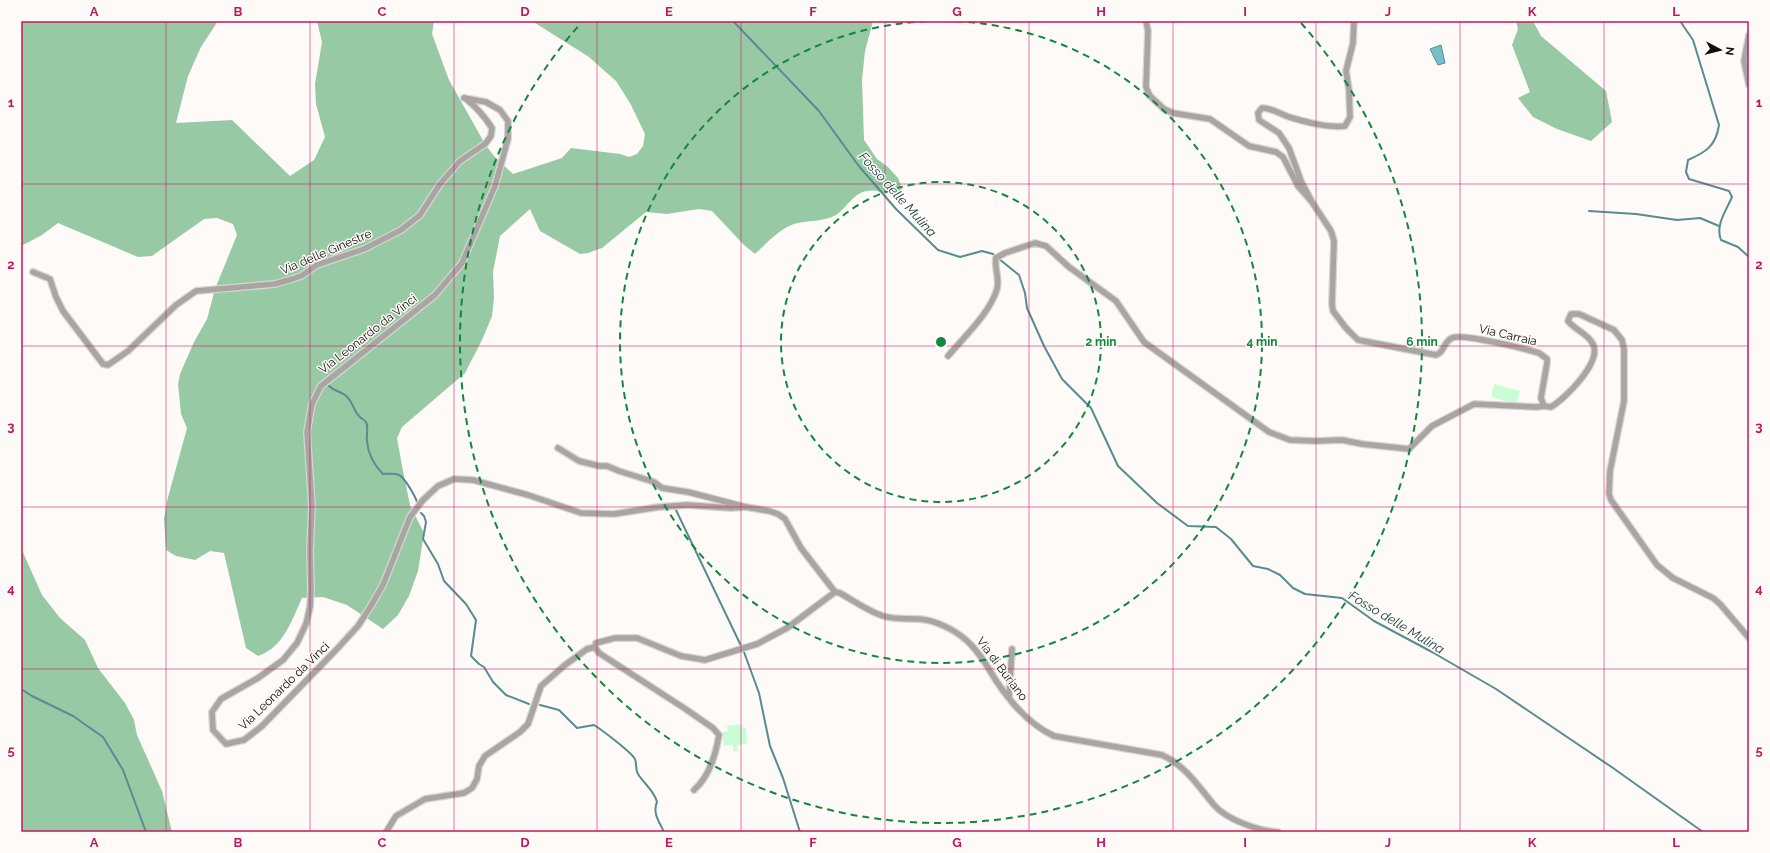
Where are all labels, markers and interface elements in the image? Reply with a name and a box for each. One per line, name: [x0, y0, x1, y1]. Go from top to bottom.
text: A: [90, 4, 99, 19]
text: B: [234, 4, 243, 19]
text: C: [378, 4, 387, 19]
text: D: [520, 4, 530, 19]
text: E: [665, 4, 673, 19]
text: F: [809, 4, 817, 19]
text: G: [952, 4, 962, 19]
text: H: [1096, 4, 1106, 19]
text: I: [1243, 4, 1247, 19]
text: J: [1385, 4, 1391, 19]
text: K: [1528, 4, 1537, 19]
text: L: [1672, 4, 1680, 19]
north arrow: [1700, 30, 1740, 70]
text: N: [1722, 46, 1736, 56]
text: 1: [8, 95, 15, 110]
text: 1: [1756, 95, 1763, 110]
water label: Fosso delle Mulina: [856, 149, 940, 240]
street label: Via delle Ginestre: [278, 226, 374, 278]
text: 2: [7, 257, 15, 272]
text: 2: [1755, 257, 1763, 272]
street label: Via Leonardo da Vinci: [316, 291, 420, 377]
street label: Via Carraia: [1478, 322, 1538, 348]
centre of rings: [934, 335, 948, 349]
text: 2 min: [1085, 335, 1117, 349]
text: 4 min: [1246, 335, 1278, 349]
text: 6 min: [1406, 335, 1438, 349]
text: 3: [7, 419, 15, 434]
text: 3: [1755, 419, 1763, 434]
text: 4: [7, 581, 15, 596]
text: 4: [1755, 581, 1763, 596]
water label: Fosso delle Mulina: [1346, 588, 1447, 657]
street label: Via di Buriano: [973, 634, 1031, 704]
street label: Via Leonardo da Vinci: [236, 639, 332, 733]
text: 5: [7, 743, 15, 758]
text: 5: [1755, 743, 1763, 758]
text: A: [90, 835, 99, 850]
text: B: [234, 835, 243, 850]
text: C: [378, 835, 387, 850]
text: D: [520, 835, 530, 850]
text: E: [665, 835, 673, 850]
text: F: [809, 835, 817, 850]
text: G: [952, 835, 962, 850]
text: H: [1096, 835, 1106, 850]
text: I: [1243, 835, 1247, 850]
text: J: [1385, 835, 1391, 850]
text: K: [1528, 835, 1537, 850]
text: L: [1672, 835, 1680, 850]

